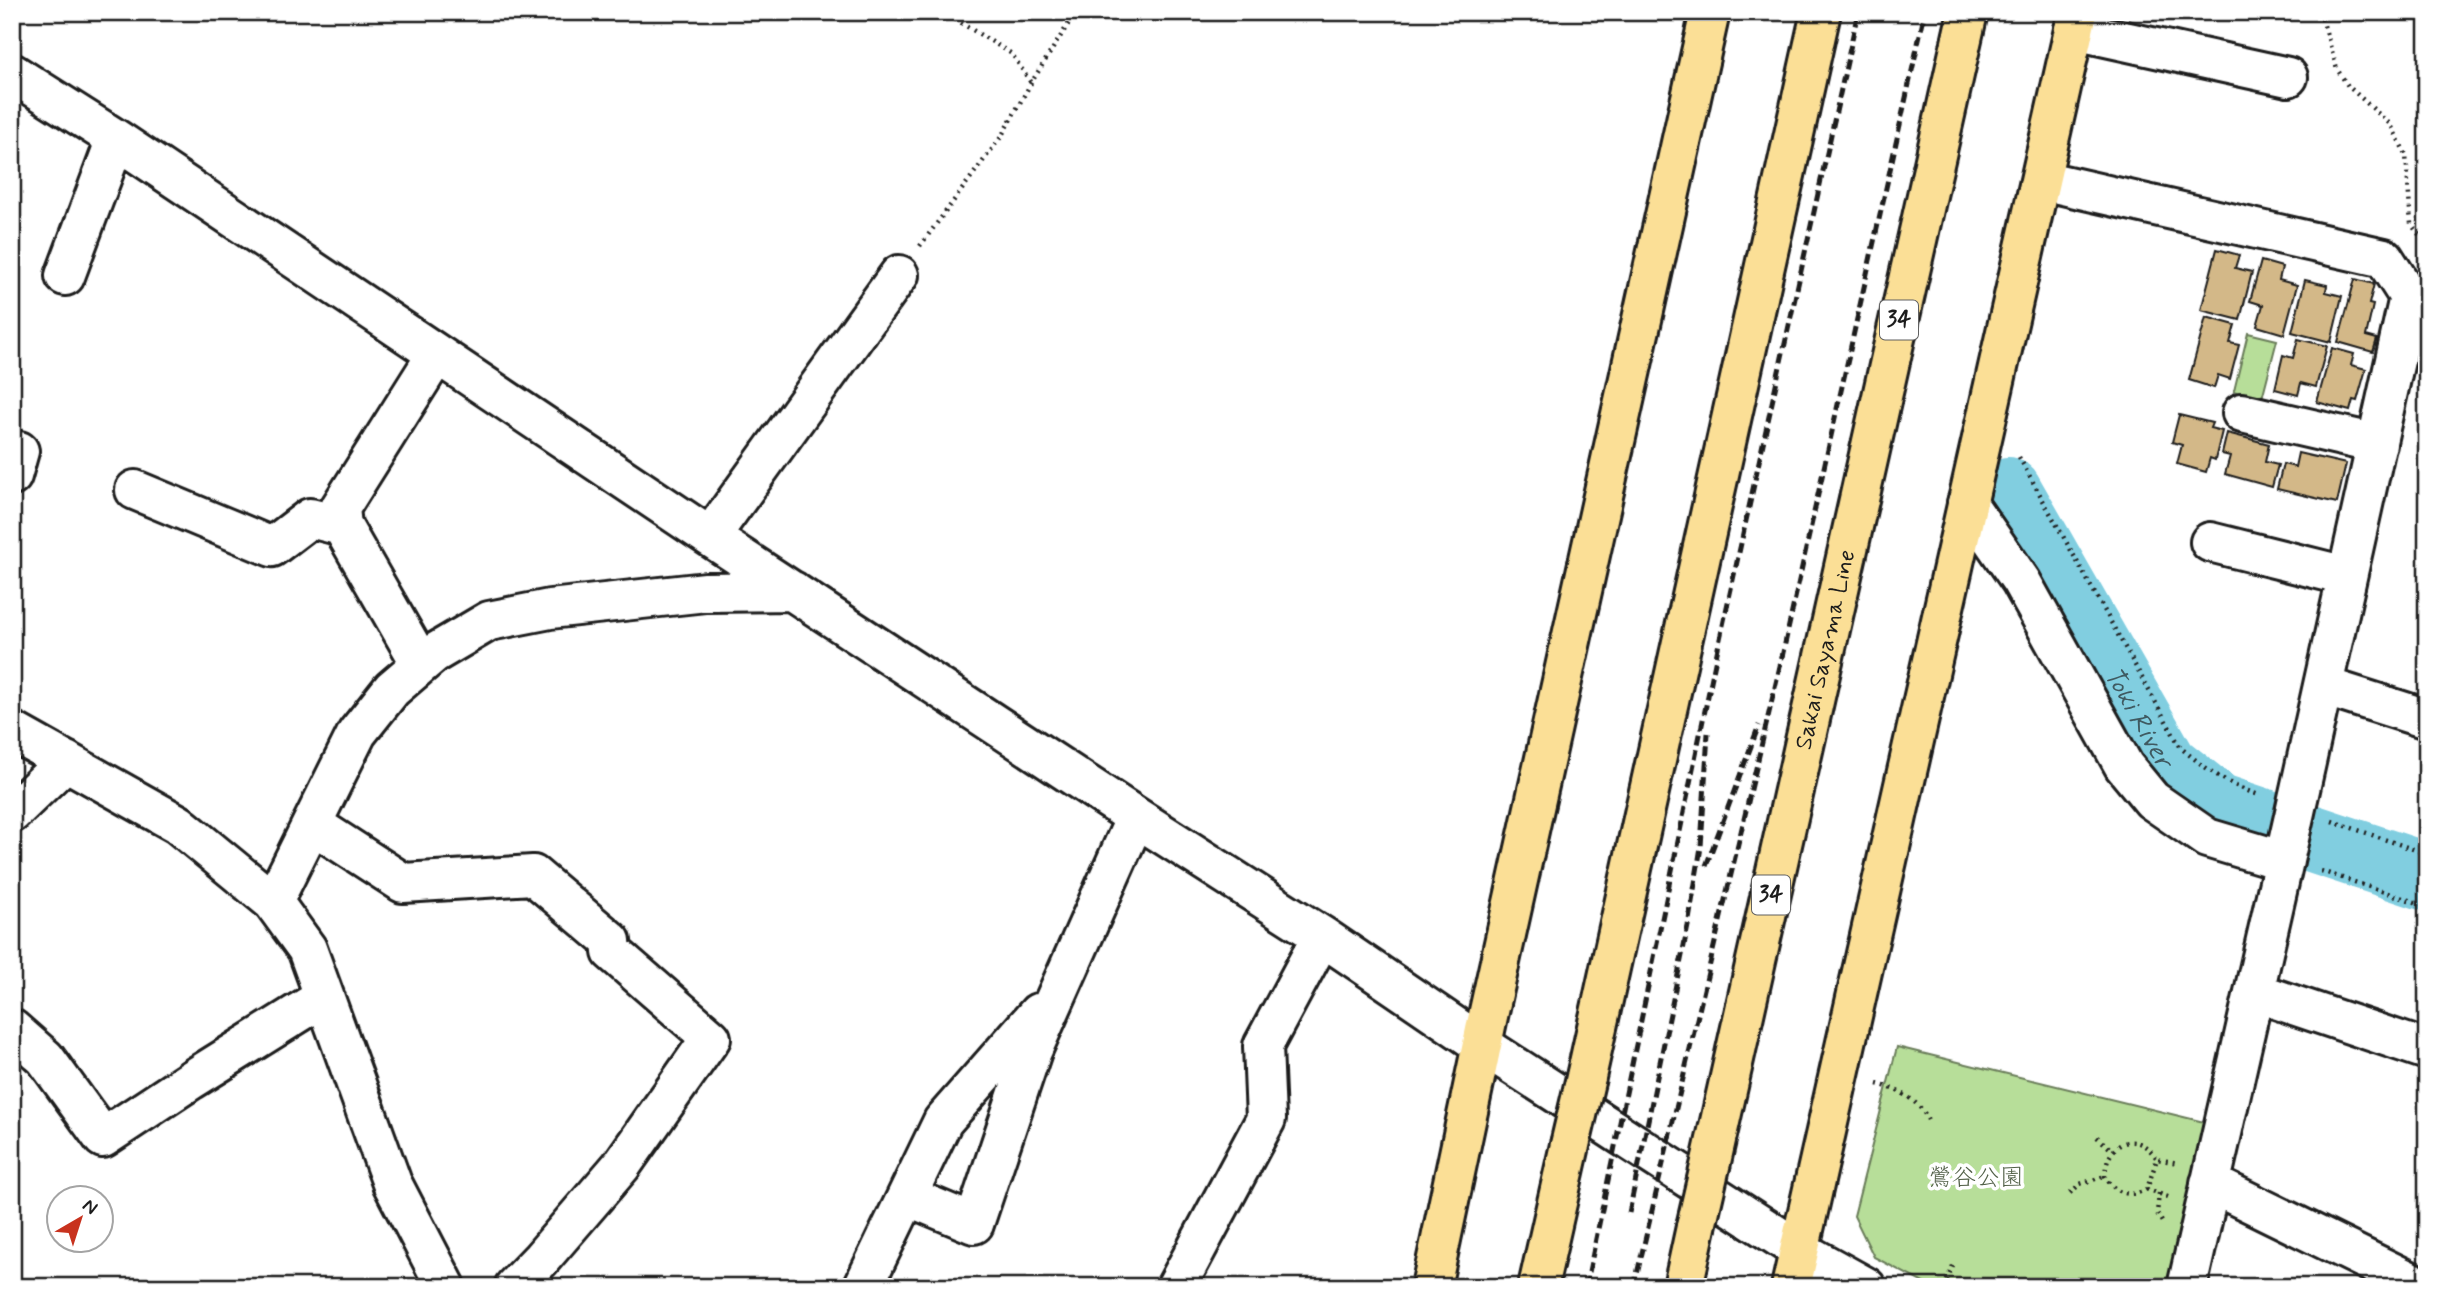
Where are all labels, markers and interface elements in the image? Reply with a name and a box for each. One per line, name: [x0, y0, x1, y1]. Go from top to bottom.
road number: 34: [1880, 300, 1918, 340]
street label: Sakai Sayama Line: [1788, 547, 1863, 753]
water label: Toki River: [2095, 661, 2181, 777]
road number: 34: [1752, 876, 1790, 914]
park label: 鶯谷公園: [1928, 1163, 2024, 1194]
north arrow: [46, 1184, 116, 1254]
text: N: [77, 1193, 103, 1221]

